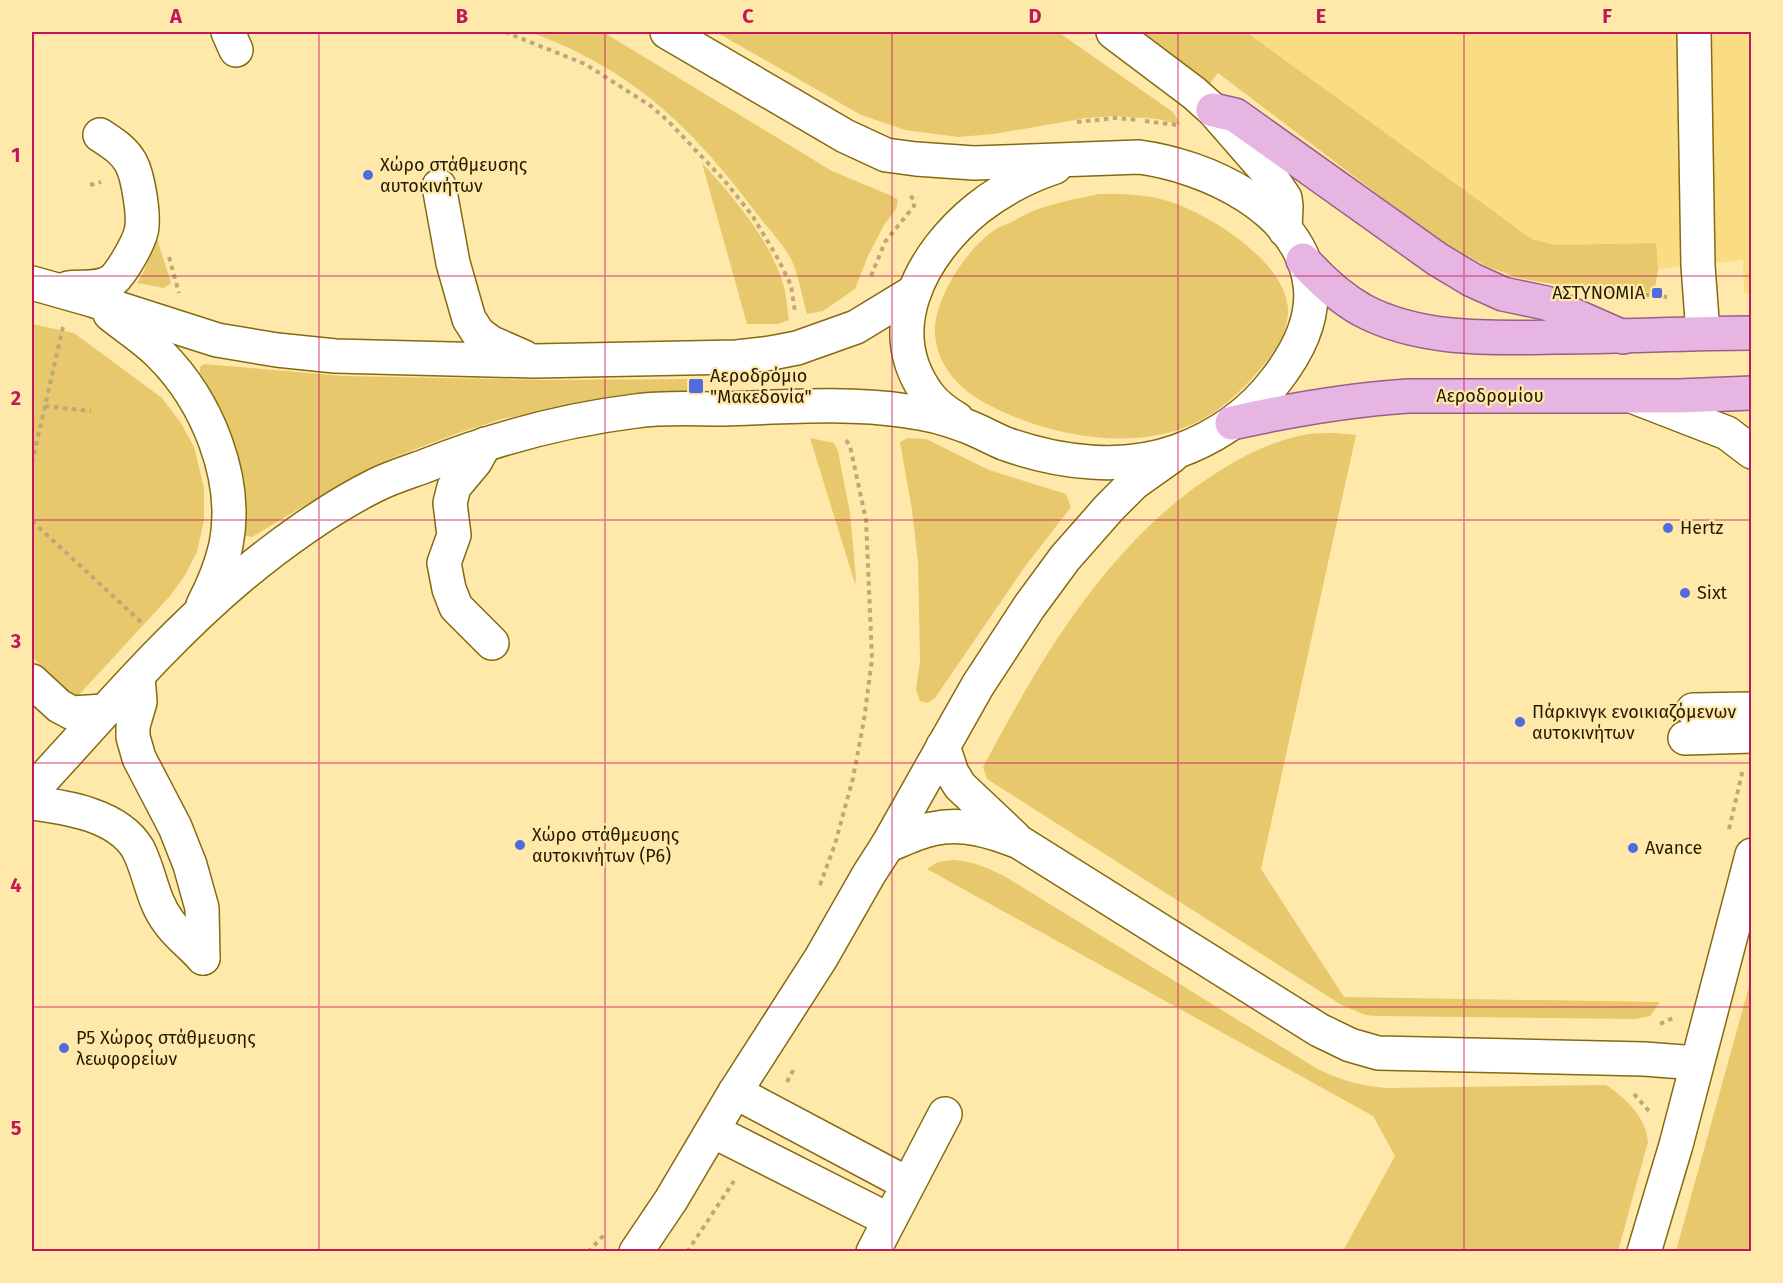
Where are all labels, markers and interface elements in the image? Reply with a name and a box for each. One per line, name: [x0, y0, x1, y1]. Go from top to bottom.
text: A: [169, 4, 183, 28]
text: B: [456, 4, 468, 28]
text: C: [742, 4, 754, 28]
text: D: [1028, 4, 1042, 28]
text: E: [1316, 4, 1326, 28]
text: F: [1602, 4, 1612, 28]
text: 1: [11, 143, 21, 167]
place label: Χώρο στάθμευσης αυτοκινήτων: [380, 154, 528, 197]
marker: Χώρο στάθμευσης αυτοκινήτων: [361, 168, 375, 182]
place label: ΑΣΤΥΝΟΜΙΑ: [1552, 282, 1646, 304]
marker: ΑΣΤΥΝΟΜΙΑ: [1650, 286, 1664, 300]
place label: Αεροδρόμιο "Μακεδονία": [710, 365, 812, 408]
marker: Αεροδρόμιο "Μακεδονία": [687, 377, 705, 395]
street label: Αεροδρομίου: [1436, 385, 1544, 407]
text: 2: [11, 386, 21, 410]
place label: Hertz: [1680, 517, 1723, 539]
marker: Hertz: [1661, 521, 1675, 535]
place label: Sixt: [1697, 582, 1728, 604]
marker: Sixt: [1678, 586, 1692, 600]
text: 3: [10, 629, 21, 653]
place label: Πάρκινγκ ενοικιαζόμενων αυτοκινήτων: [1532, 701, 1736, 744]
marker: Πάρκινγκ ενοικιαζόμενων αυτοκινήτων: [1513, 715, 1527, 729]
place label: Χώρο στάθμευσης αυτοκινήτων (P6): [532, 824, 680, 867]
place label: Avance: [1645, 837, 1702, 859]
marker: Χώρο στάθμευσης αυτοκινήτων (P6): [513, 838, 527, 852]
marker: Avance: [1626, 841, 1640, 855]
text: 4: [10, 873, 22, 897]
place label: P5 Χώρος στάθμευσης λεωφορείων: [76, 1027, 256, 1070]
marker: P5 Χώρος στάθμευσης λεωφορείων: [57, 1041, 71, 1055]
text: 5: [11, 1116, 22, 1140]

